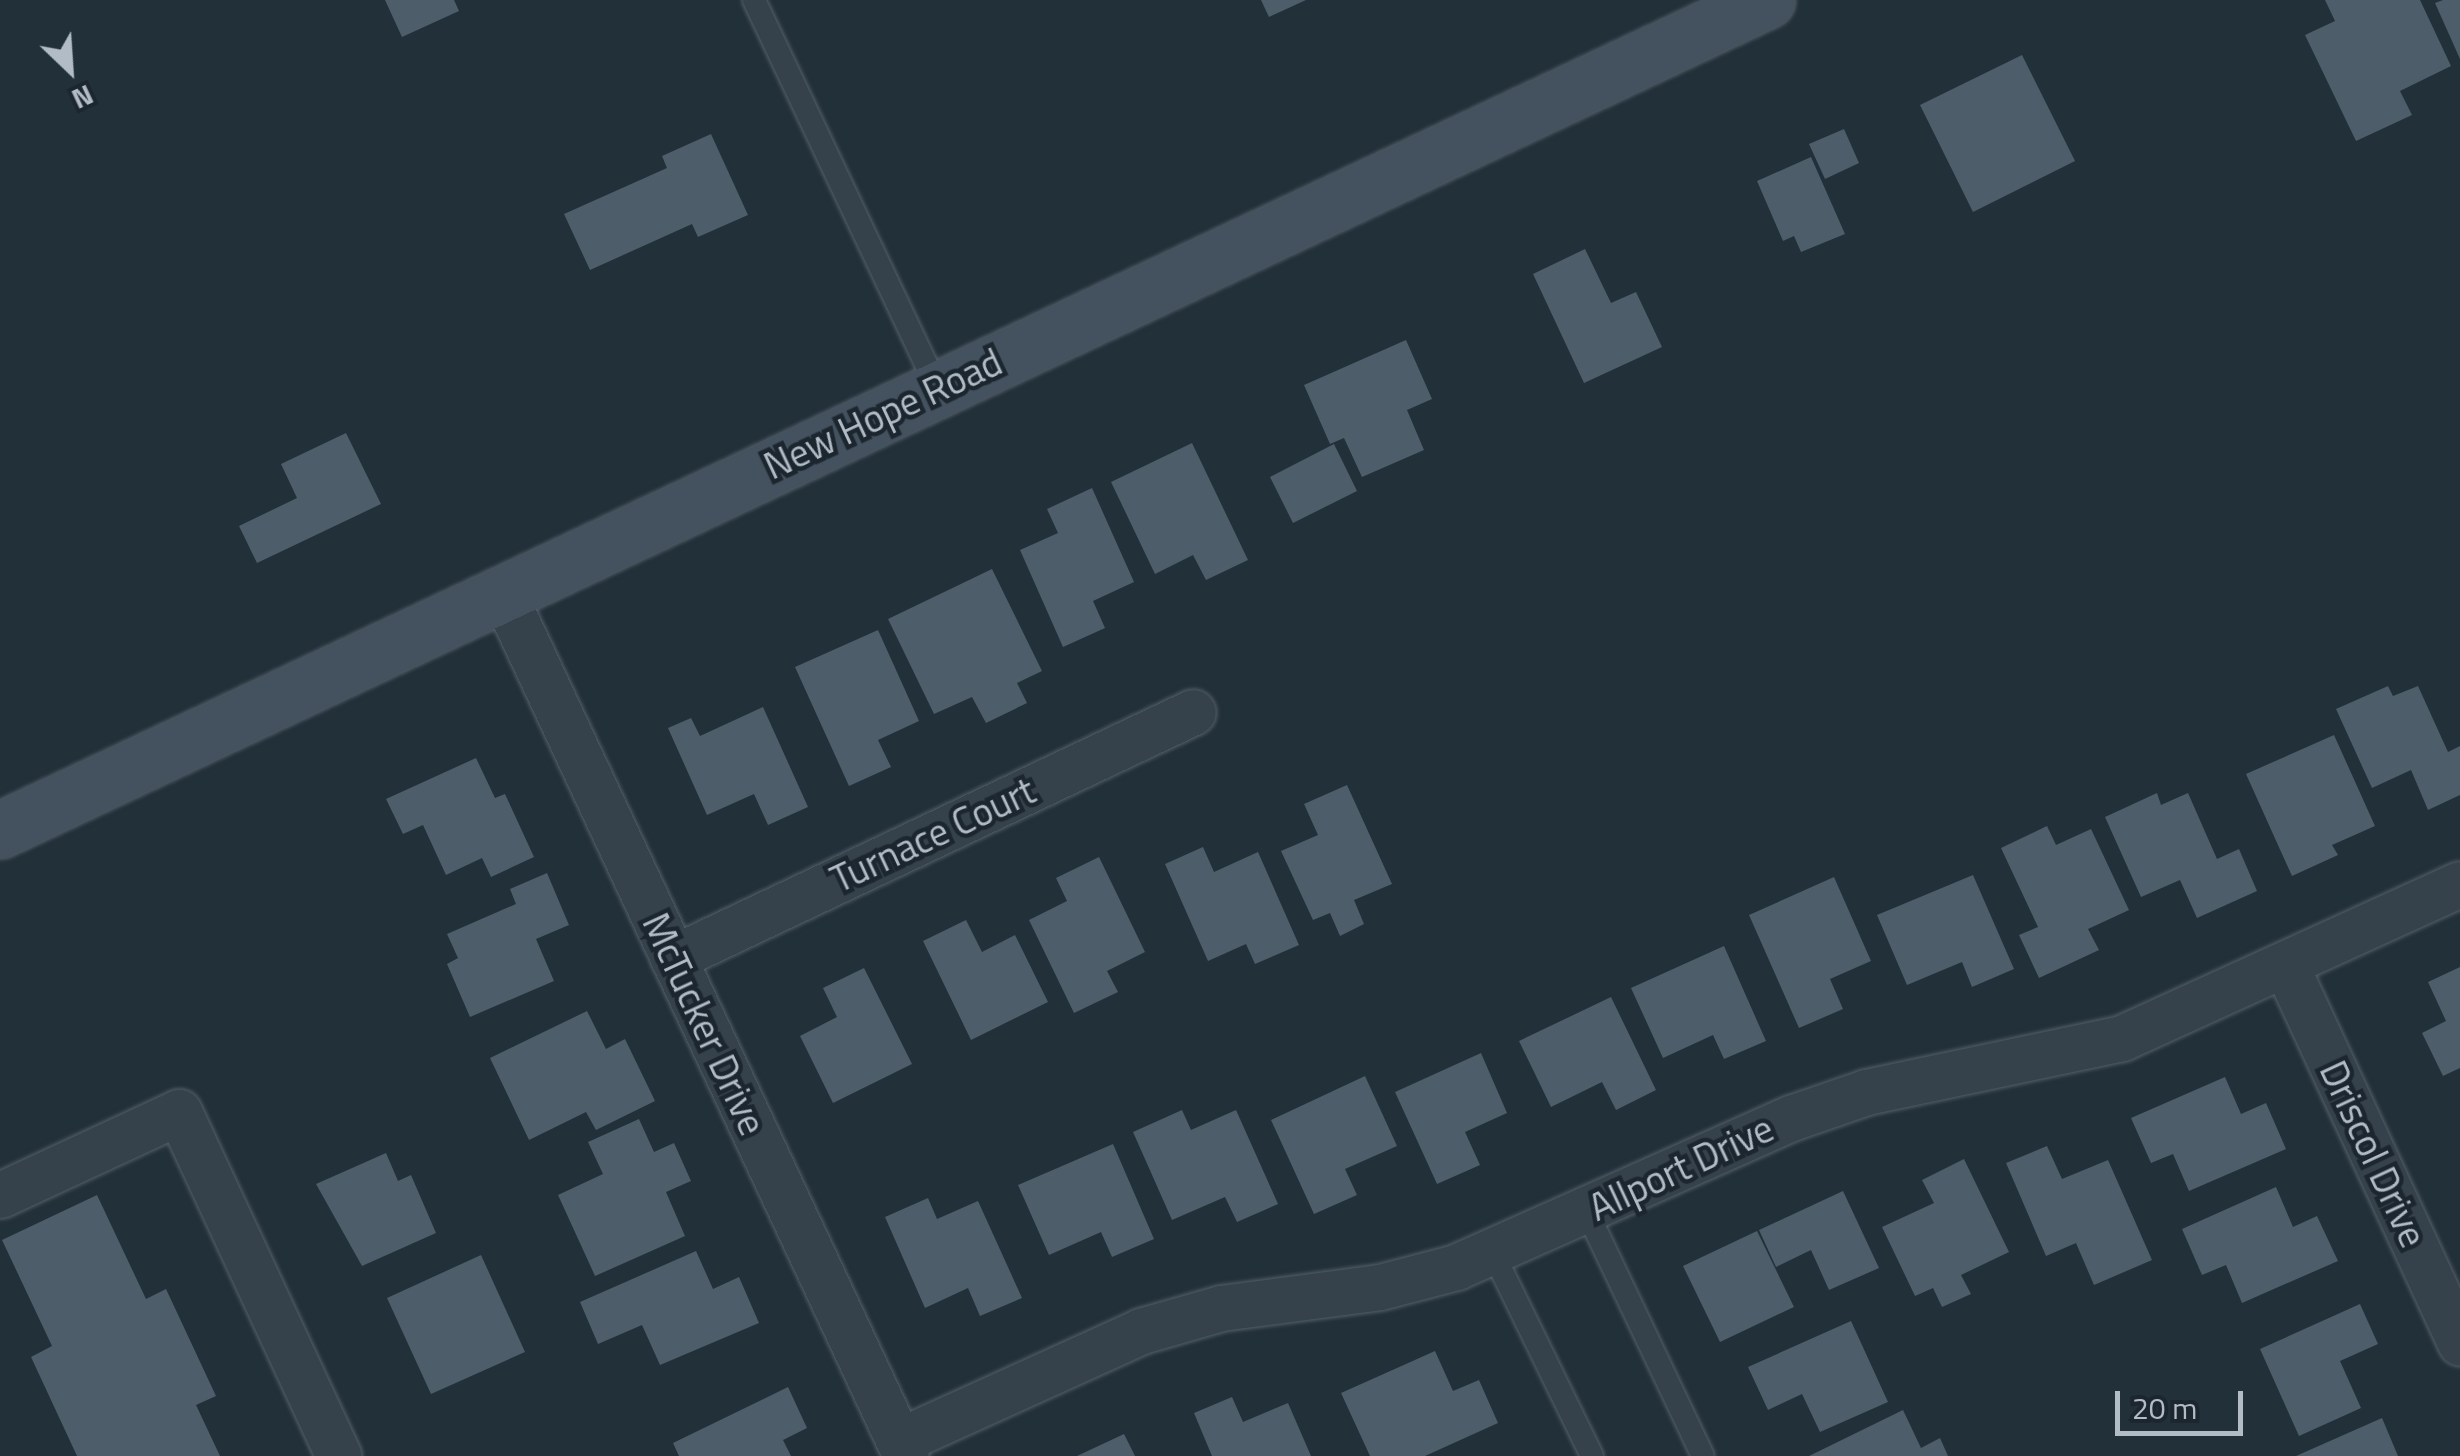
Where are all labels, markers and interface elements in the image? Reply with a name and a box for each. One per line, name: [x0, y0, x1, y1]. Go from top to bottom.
north arrow: [20, 20, 120, 120]
text: N: [65, 74, 101, 121]
street label: New Hope Road: [757, 339, 1009, 489]
street label: Turnace Court: [824, 768, 1042, 902]
street label: McTucker Drive: [633, 906, 775, 1142]
street label: Driscol Drive: [2310, 1054, 2436, 1254]
street label: Allport Drive: [1582, 1105, 1780, 1231]
scale bar: [2120, 1371, 2248, 1433]
text: 20 m: [2132, 1385, 2197, 1431]

